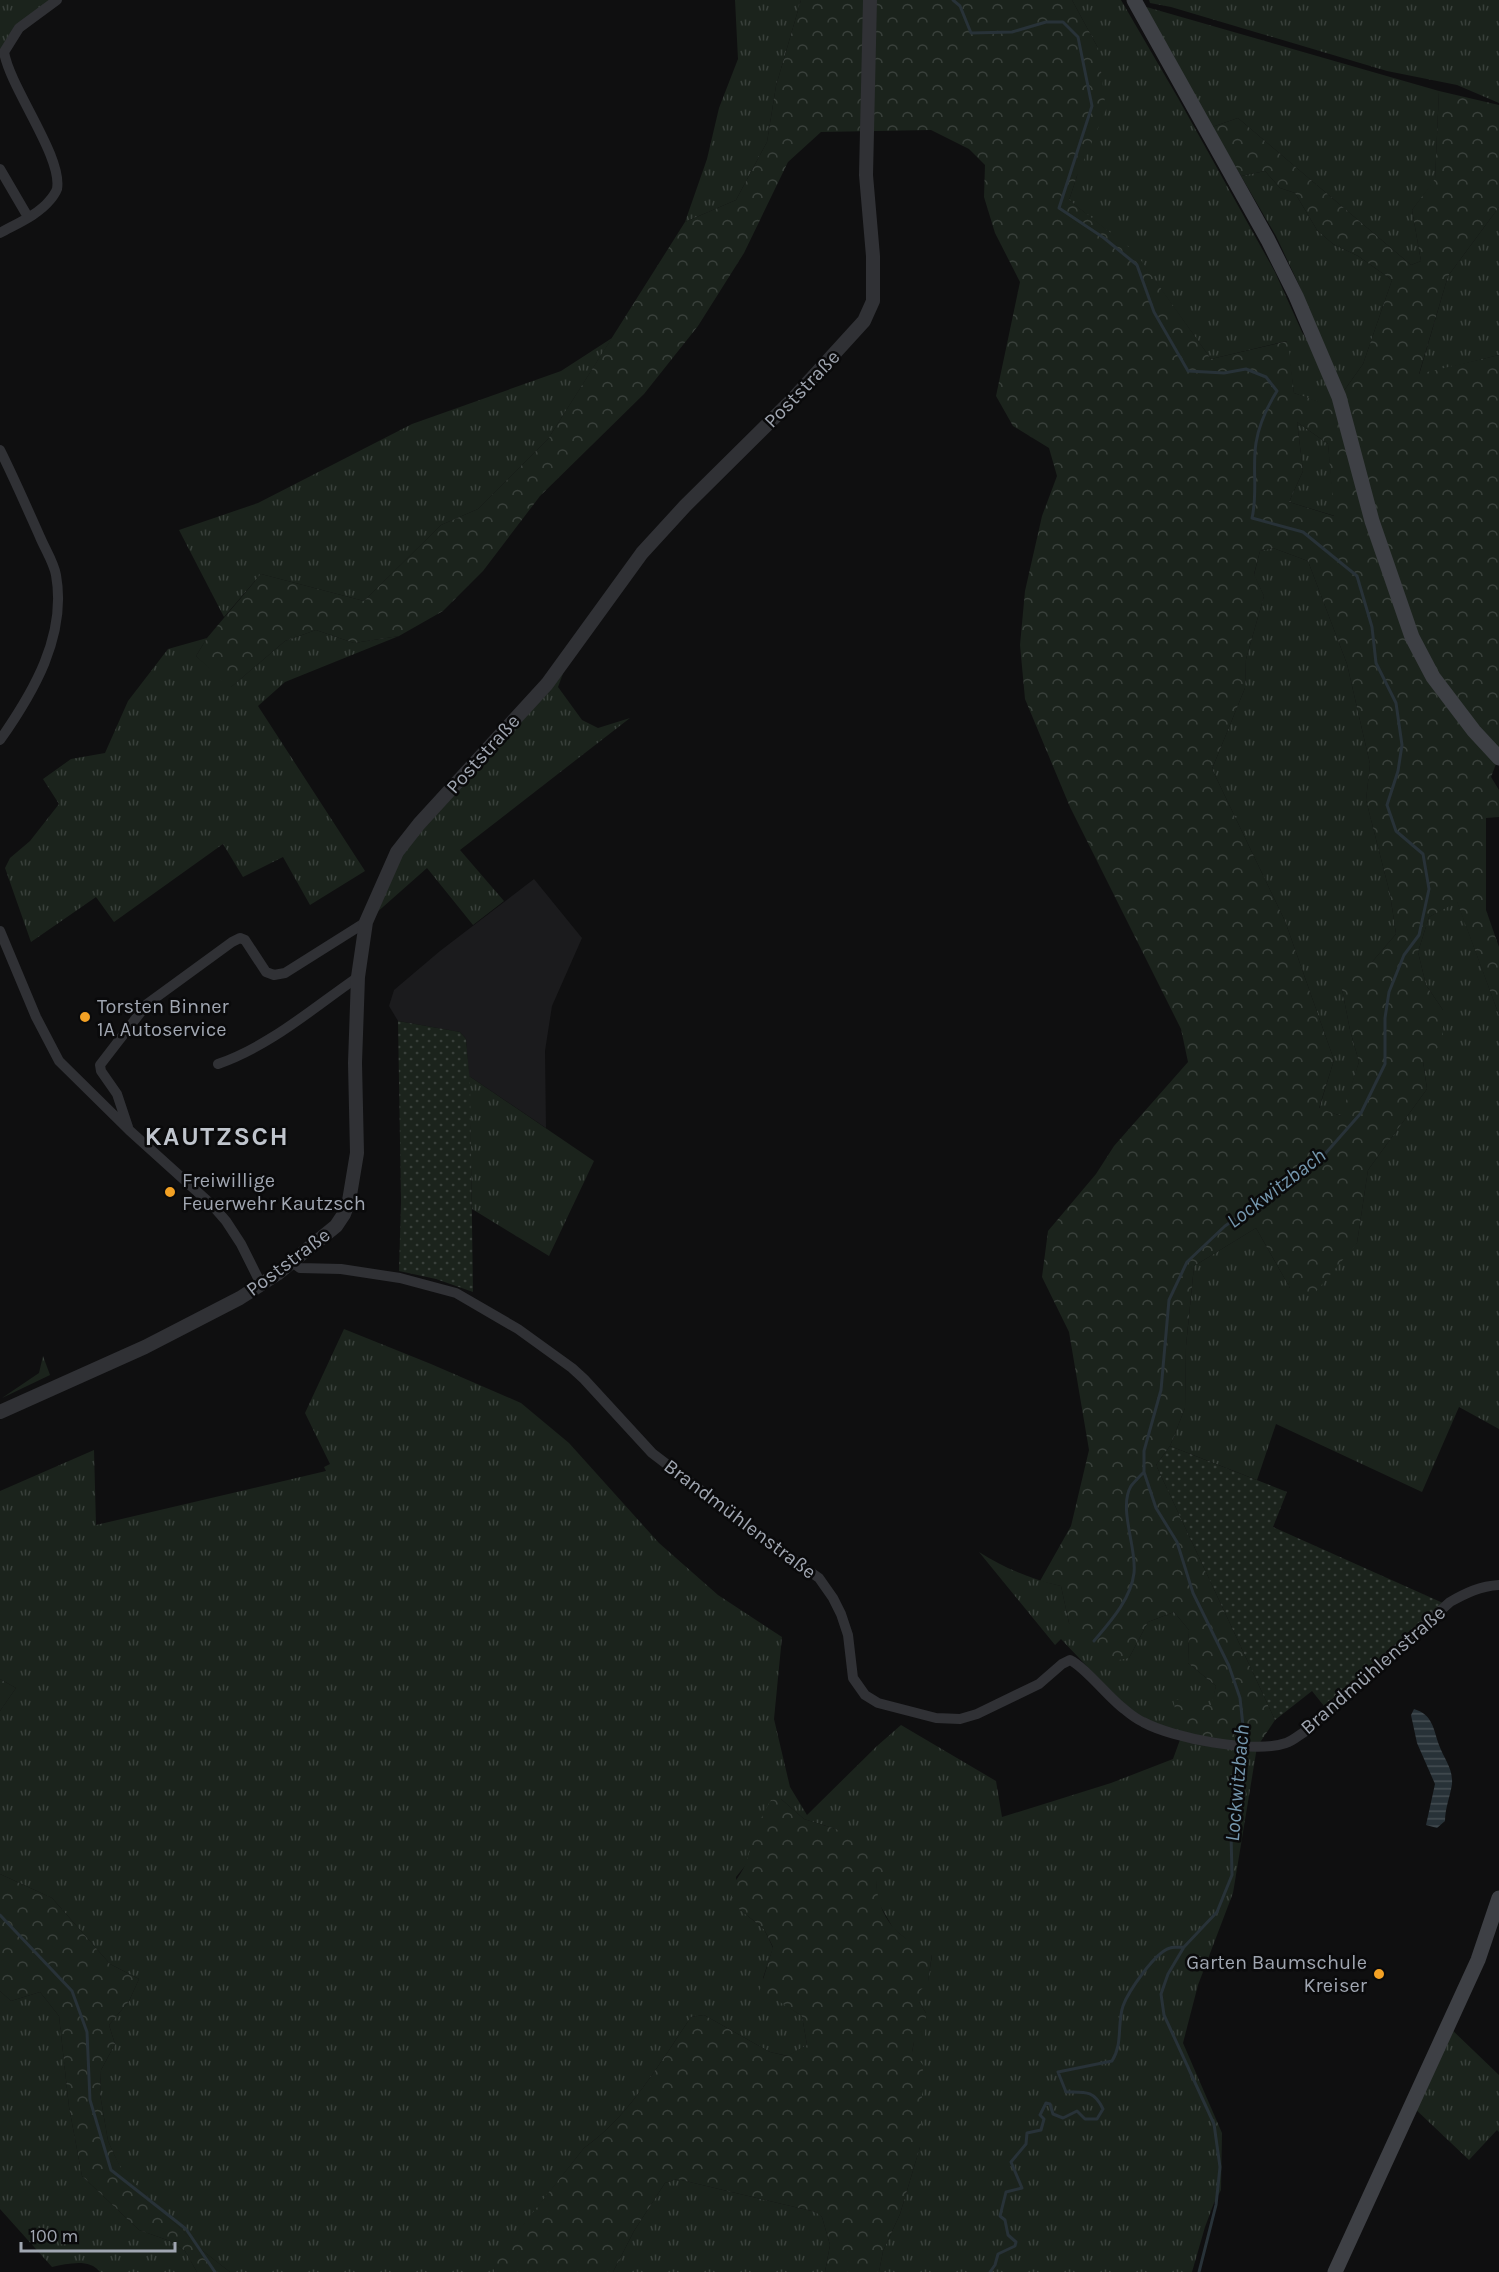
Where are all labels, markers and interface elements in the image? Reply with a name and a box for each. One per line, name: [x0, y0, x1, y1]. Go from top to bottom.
street label: Poststraße: [759, 345, 845, 433]
street label: Poststraße: [441, 710, 525, 798]
place label: Torsten Binner 1A Autoservice: [97, 995, 230, 1041]
marker: Torsten Binner 1A Autoservice: [78, 1010, 92, 1024]
district label: KAUTZSCH: [145, 1121, 289, 1152]
water label: Lockwitzbach: [1222, 1143, 1330, 1233]
place label: Freiwillige Feuerwehr Kautzsch: [182, 1169, 366, 1215]
marker: Freiwillige Feuerwehr Kautzsch: [163, 1185, 177, 1199]
street label: Poststraße: [242, 1223, 334, 1301]
street label: Brandmühlenstraße: [660, 1454, 820, 1584]
street label: Brandmühlenstraße: [1296, 1601, 1450, 1739]
water label: Lockwitzbach: [1220, 1723, 1254, 1843]
place label: Garten Baumschule Kreiser: [1186, 1951, 1368, 1997]
marker: Garten Baumschule Kreiser: [1372, 1967, 1386, 1981]
scale bar: [21, 2215, 176, 2253]
text: 100 m: [30, 2225, 78, 2247]

